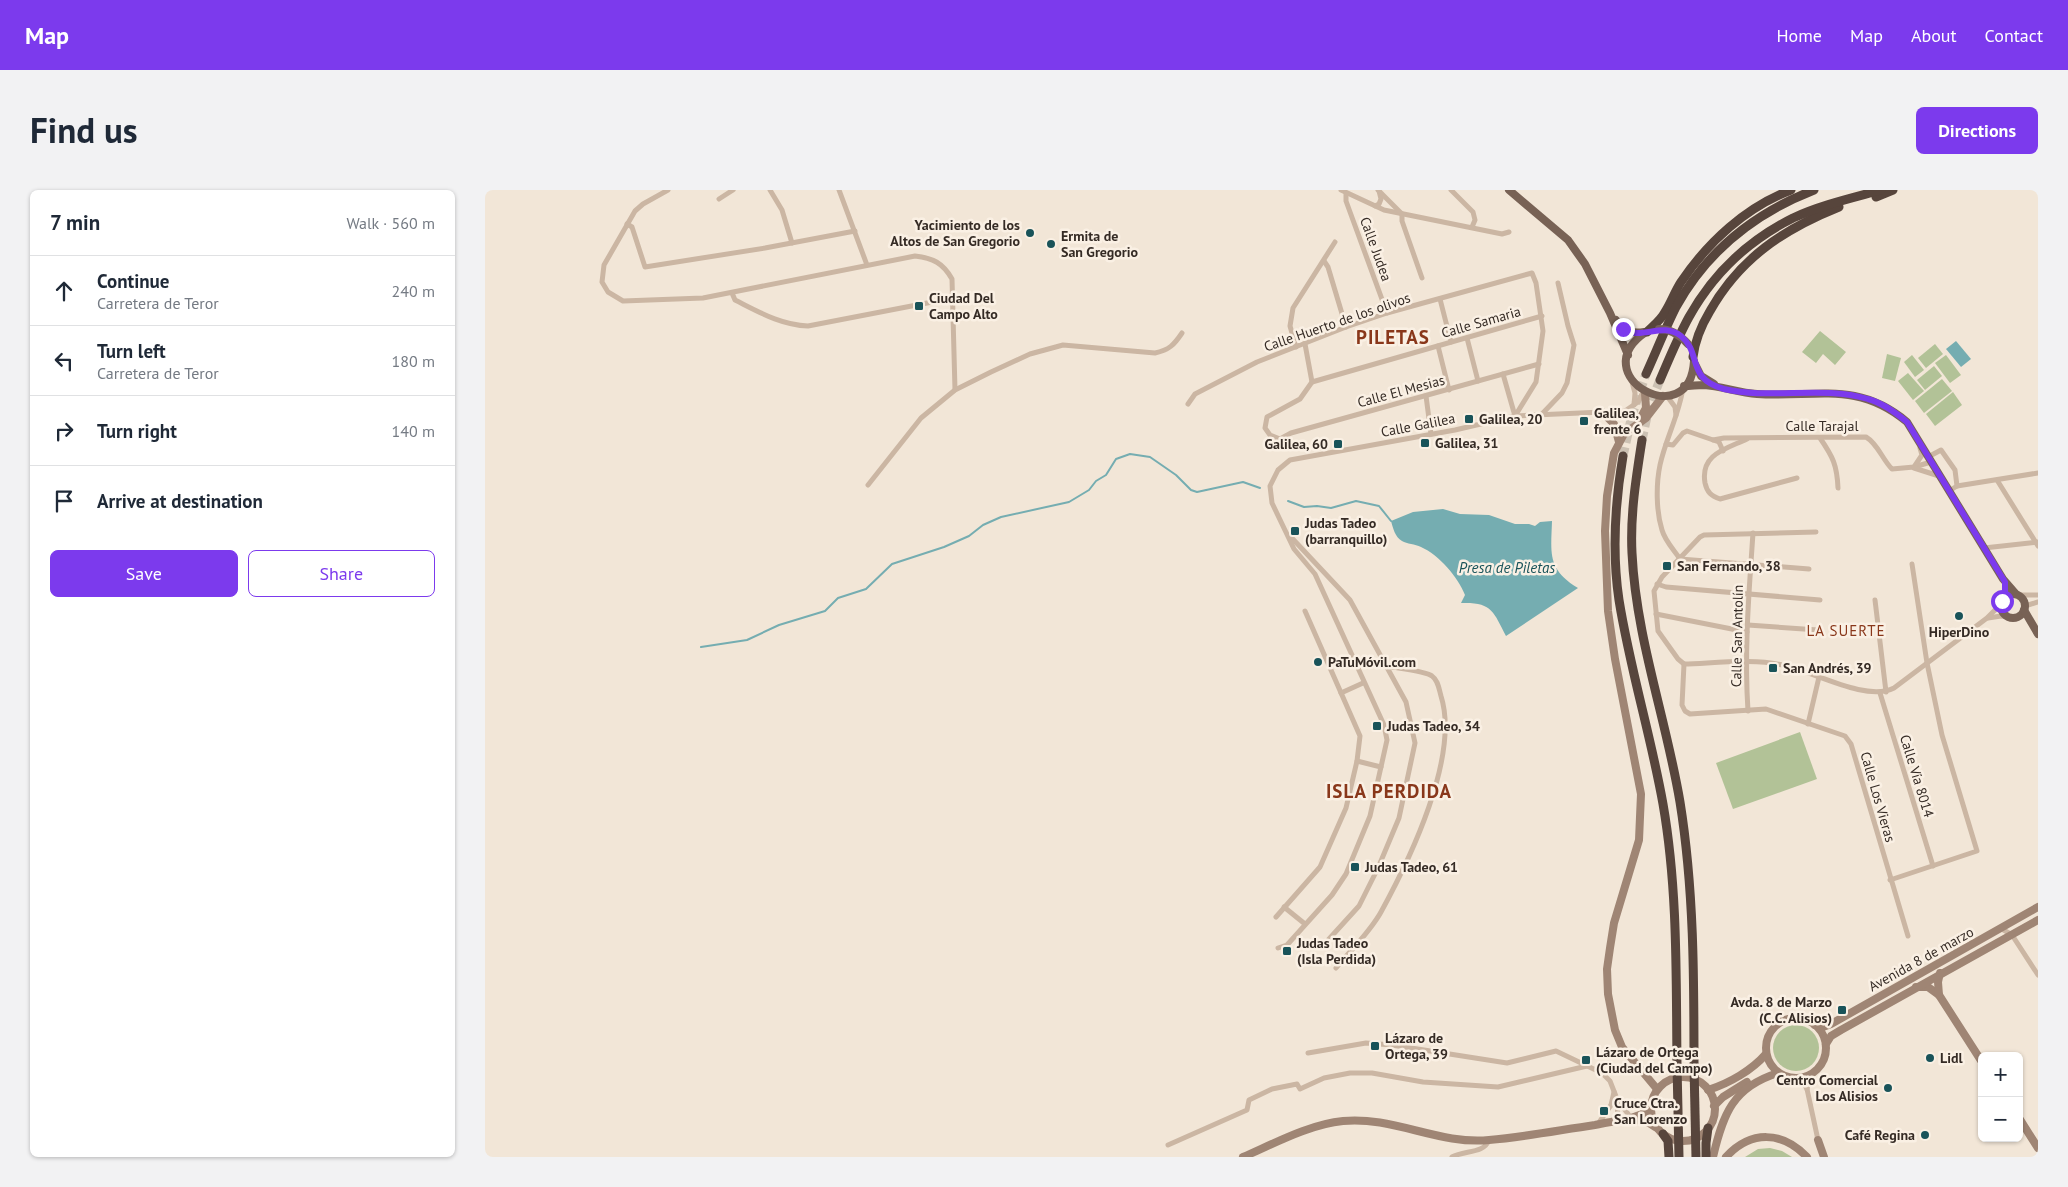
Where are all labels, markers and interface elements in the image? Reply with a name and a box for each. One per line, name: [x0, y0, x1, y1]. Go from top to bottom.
text: Map: [25, 20, 69, 51]
text: Home: [1776, 24, 1822, 47]
text: Map: [1850, 24, 1883, 47]
text: About: [1911, 24, 1957, 47]
text: Contact: [1985, 24, 2043, 47]
text: Find us: [30, 107, 138, 153]
button: Directions: [1916, 107, 2038, 154]
text: 7 min: [50, 209, 100, 236]
text: Walk · 560 m: [346, 213, 435, 233]
street label: Calle Judea: [1356, 214, 1396, 284]
place label: Yacimiento de los Altos de San Gregorio: [890, 216, 1020, 250]
marker: Yacimiento de los Altos de San Gregorio: [1024, 227, 1036, 239]
place label: Ermita de San Gregorio: [1061, 227, 1139, 261]
marker: Ermita de San Gregorio: [1045, 238, 1057, 250]
text: Continue: [97, 269, 169, 293]
icon: ahead: [50, 277, 78, 305]
text: 240 m: [392, 281, 435, 301]
street label: Calle Huerto de los olivos: [1261, 288, 1413, 356]
place label: Ciudad Del Campo Alto: [929, 289, 998, 323]
text: Carretera de Teror: [97, 293, 219, 313]
marker: Ciudad Del Campo Alto: [913, 300, 925, 312]
street label: Calle Samaria: [1439, 302, 1523, 342]
route end: [1612, 318, 1635, 341]
district label: PILETAS: [1356, 325, 1430, 349]
text: Turn left: [97, 339, 166, 363]
icon: left: [50, 347, 78, 375]
text: 180 m: [392, 351, 435, 371]
text: Carretera de Teror: [97, 363, 219, 383]
street label: Calle El Mesias: [1355, 371, 1447, 411]
place label: Galilea, frente 6: [1594, 404, 1642, 438]
street label: Calle Galilea: [1379, 409, 1457, 441]
place label: Galilea, 20: [1479, 410, 1543, 428]
marker: Galilea, 20: [1463, 413, 1475, 425]
marker: Galilea, frente 6: [1578, 415, 1590, 427]
icon: right: [50, 417, 78, 445]
street label: Calle Tarajal: [1785, 417, 1859, 435]
text: Turn right: [97, 419, 177, 443]
text: 140 m: [392, 421, 435, 441]
place label: Galilea, 31: [1435, 434, 1499, 452]
place label: Galilea, 60: [1264, 435, 1328, 453]
marker: Galilea, 31: [1419, 437, 1431, 449]
marker: Galilea, 60: [1332, 438, 1344, 450]
icon: arrive: [50, 487, 78, 515]
text: Arrive at destination: [97, 489, 263, 513]
place label: Judas Tadeo (barranquillo): [1304, 514, 1387, 548]
marker: Judas Tadeo (barranquillo): [1289, 525, 1301, 537]
button: Save: [50, 550, 238, 597]
button: Share: [248, 550, 435, 597]
place label: San Fernando, 38: [1677, 557, 1781, 575]
water label: Presa de Piletas: [1459, 558, 1555, 577]
marker: San Fernando, 38: [1661, 560, 1673, 572]
street label: Calle San Antolín: [1727, 585, 1747, 687]
route start: [1991, 590, 2014, 613]
marker: HiperDino: [1953, 610, 1965, 622]
district label: LA SUERTE: [1806, 621, 1886, 640]
place label: HiperDino: [1929, 623, 1990, 641]
place label: PaTuMóvil.com: [1328, 653, 1416, 671]
marker: PaTuMóvil.com: [1312, 656, 1324, 668]
place label: San Andrés, 39: [1783, 659, 1872, 677]
marker: San Andrés, 39: [1767, 662, 1779, 674]
place label: Judas Tadeo, 34: [1386, 717, 1480, 735]
marker: Judas Tadeo, 34: [1371, 720, 1383, 732]
street label: Calle Vía 8014: [1896, 732, 1938, 820]
street label: Calle Los Vieras: [1856, 750, 1900, 844]
district label: ISLA PERDIDA: [1326, 779, 1452, 803]
place label: Judas Tadeo, 61: [1364, 858, 1458, 876]
marker: Judas Tadeo, 61: [1349, 861, 1361, 873]
street label: Avenida 8 de marzo: [1865, 923, 1977, 995]
place label: Judas Tadeo (Isla Perdida): [1296, 934, 1376, 968]
marker: Judas Tadeo (Isla Perdida): [1281, 945, 1293, 957]
place label: Avda. 8 de Marzo (C.C. Alisios): [1731, 993, 1832, 1027]
marker: Avda. 8 de Marzo (C.C. Alisios): [1836, 1004, 1848, 1016]
place label: Lázaro de Ortega, 39: [1385, 1029, 1448, 1063]
marker: Lázaro de Ortega, 39: [1369, 1040, 1381, 1052]
place label: Lázaro de Ortega (Ciudad del Campo): [1596, 1043, 1712, 1077]
place label: Lidl: [1940, 1049, 1964, 1067]
marker: Lidl: [1924, 1052, 1936, 1064]
map controls: [1978, 1052, 2023, 1142]
button: +: [1978, 1052, 2023, 1097]
marker: Lázaro de Ortega (Ciudad del Campo): [1580, 1054, 1592, 1066]
place label: Centro Comercial Los Alisios: [1776, 1071, 1879, 1105]
marker: Centro Comercial Los Alisios: [1882, 1082, 1894, 1094]
place label: Cruce Ctra. San Lorenzo: [1614, 1094, 1688, 1128]
button: −: [1978, 1097, 2023, 1142]
marker: Cruce Ctra. San Lorenzo: [1598, 1105, 1610, 1117]
place label: Café Regina: [1845, 1126, 1915, 1144]
marker: Café Regina: [1919, 1129, 1931, 1141]

